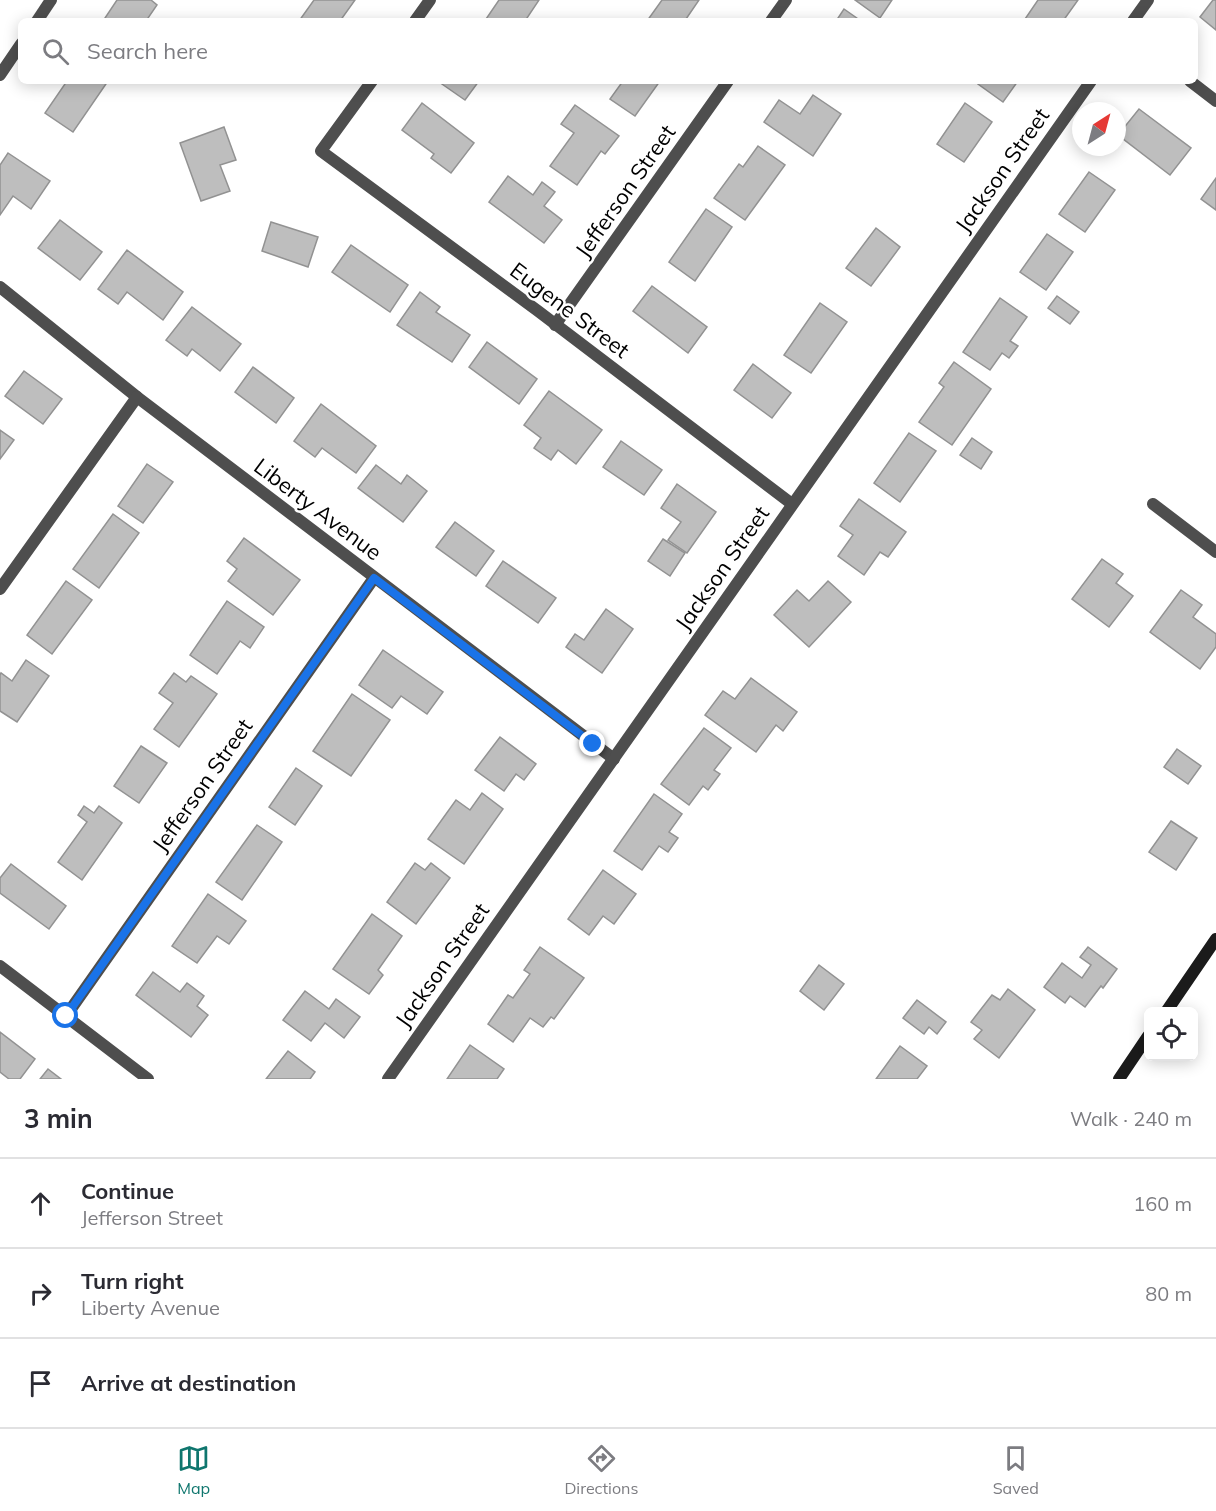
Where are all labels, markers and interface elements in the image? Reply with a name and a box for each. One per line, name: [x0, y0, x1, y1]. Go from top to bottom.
search box: [18, 18, 1198, 84]
icon: search: [39, 35, 72, 68]
text: Search here: [87, 37, 208, 65]
street label: Jackson Street: [949, 102, 1055, 238]
north arrow: [1072, 102, 1126, 156]
street label: Jefferson Street: [569, 119, 681, 263]
street label: Eugene Street: [505, 256, 635, 364]
street label: Liberty Avenue: [249, 452, 387, 566]
street label: Jackson Street: [669, 500, 775, 636]
street label: Jefferson Street: [146, 713, 258, 857]
route end: [579, 730, 605, 756]
street label: Jackson Street: [389, 897, 495, 1033]
route start: [52, 1002, 78, 1028]
map controls: [1144, 1007, 1198, 1061]
button: locate: [1144, 1007, 1198, 1061]
text: 3 min: [24, 1102, 93, 1135]
text: Walk · 240 m: [1070, 1106, 1192, 1131]
text: Continue: [81, 1177, 174, 1205]
icon: ahead: [24, 1187, 57, 1220]
text: 160 m: [1133, 1191, 1192, 1216]
text: Jefferson Street: [81, 1205, 223, 1230]
text: Turn right: [81, 1267, 184, 1295]
icon: right: [24, 1277, 57, 1310]
text: 80 m: [1145, 1281, 1192, 1306]
text: Liberty Avenue: [81, 1295, 220, 1320]
icon: arrive: [24, 1367, 57, 1400]
text: Arrive at destination: [81, 1369, 296, 1397]
tab: Map: [177, 1442, 210, 1498]
tab: Directions: [564, 1442, 638, 1498]
tab: Saved: [993, 1442, 1039, 1498]

